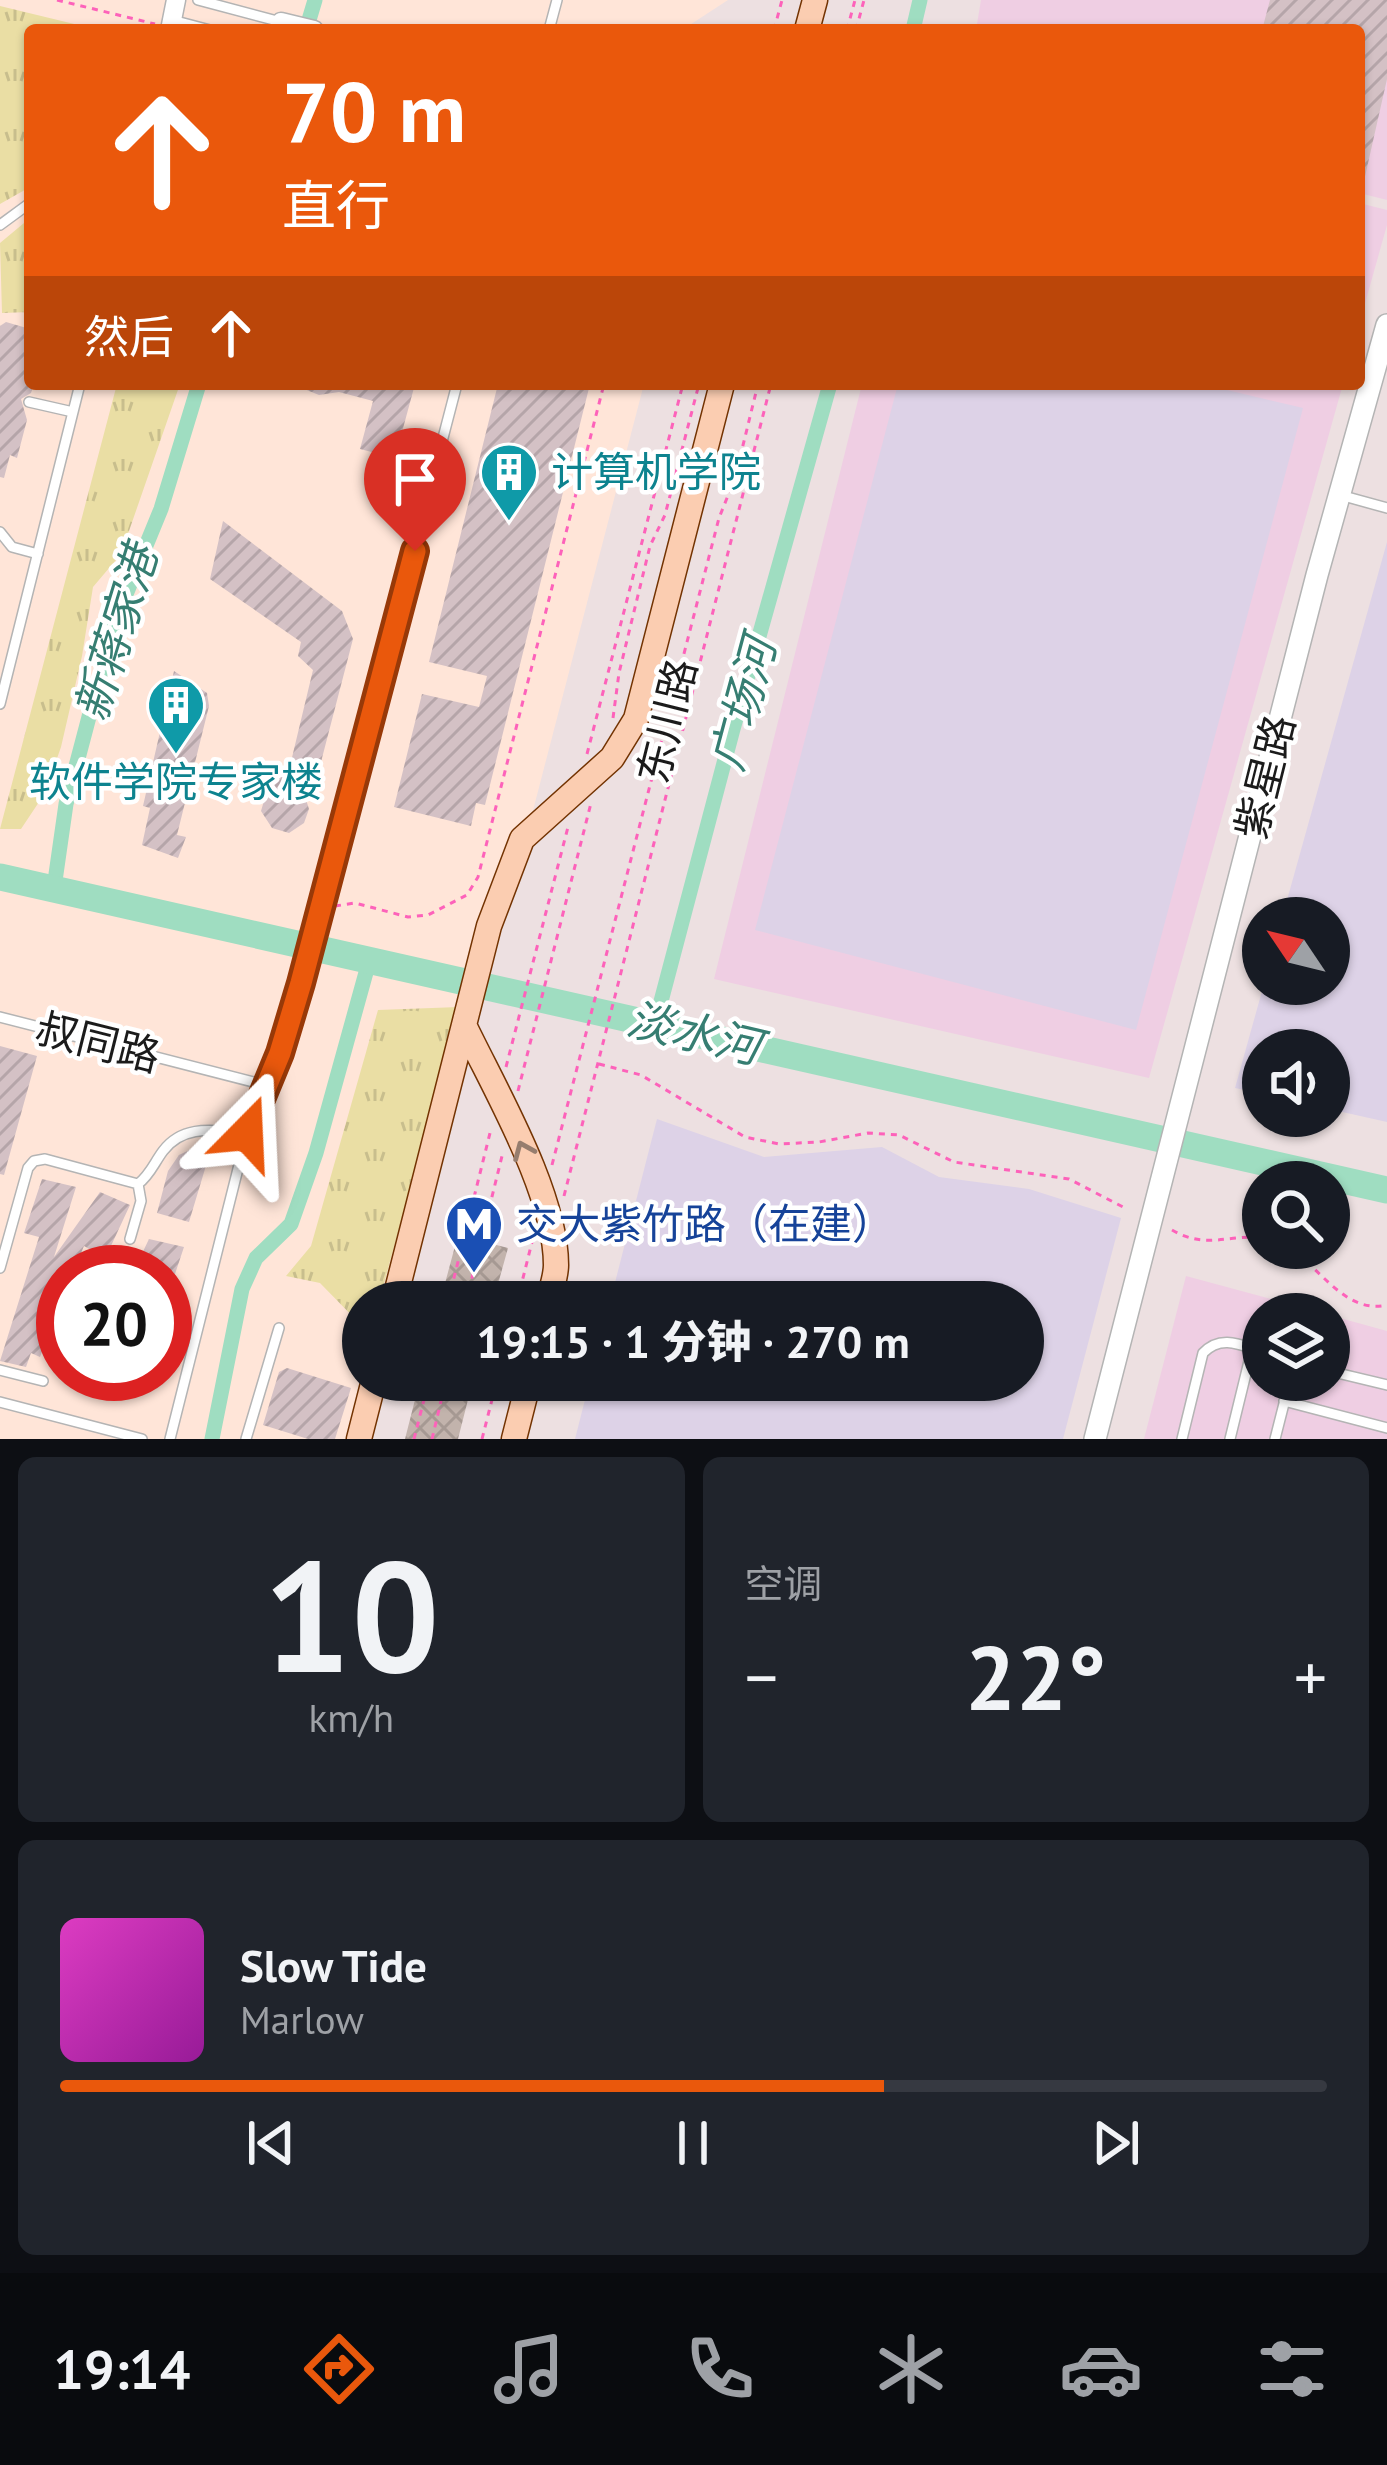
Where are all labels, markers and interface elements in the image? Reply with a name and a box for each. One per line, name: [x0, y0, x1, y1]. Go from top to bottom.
text: 70 m: [282, 56, 466, 165]
icon: ahead: [84, 72, 240, 228]
text: 直行: [282, 170, 390, 240]
icon: ahead: [198, 300, 264, 366]
text: 然后: [84, 307, 174, 365]
pin: [364, 428, 466, 551]
building icon: 计算机学院: [478, 441, 540, 523]
place label: 计算机学院: [551, 444, 761, 499]
icon: arrive: [382, 446, 448, 512]
water label: 新蒋家港: [61, 532, 171, 727]
water label: 广场河: [697, 623, 790, 776]
street label: 东川路: [625, 653, 708, 789]
building icon: 软件学院专家楼: [145, 674, 207, 756]
street label: 紫星路: [1223, 709, 1306, 845]
place label: 软件学院专家楼: [29, 754, 323, 809]
north arrow: [1242, 897, 1350, 1005]
map controls: [1242, 897, 1350, 1401]
water label: 淡水河: [622, 989, 774, 1077]
street label: 叔同路: [30, 1000, 166, 1083]
button: sound: [1242, 1029, 1350, 1137]
position arrow: [184, 1070, 310, 1196]
one-way arrow: [513, 1140, 537, 1162]
button: search: [1242, 1161, 1350, 1269]
metro station icon: 交大紫竹路（在建）: [443, 1193, 505, 1275]
place label: 交大紫竹路（在建）: [516, 1196, 894, 1251]
speed limit sign: 20: [36, 1245, 192, 1401]
button: layers: [1242, 1293, 1350, 1401]
text: 19:15 · 1 分钟 · 270 m: [476, 1312, 910, 1370]
text: 10: [263, 1513, 440, 1715]
text: 空调: [745, 1558, 823, 1609]
text: 22°: [965, 1618, 1106, 1735]
text: −: [745, 1634, 778, 1719]
text: +: [1294, 1634, 1327, 1719]
text: km/h: [309, 1692, 394, 1743]
text: Slow Tide: [240, 1936, 427, 1994]
text: Marlow: [240, 1994, 364, 2045]
icon: previous: [238, 2110, 304, 2176]
icon: pause: [660, 2110, 726, 2176]
icon: next: [1083, 2110, 1149, 2176]
icon: directions: [297, 2327, 381, 2411]
icon: music: [487, 2327, 571, 2411]
icon: phone: [678, 2327, 762, 2411]
icon: climate: [869, 2327, 953, 2411]
icon: car: [1059, 2327, 1143, 2411]
icon: filters: [1250, 2327, 1334, 2411]
text: 19:14: [53, 2334, 190, 2404]

